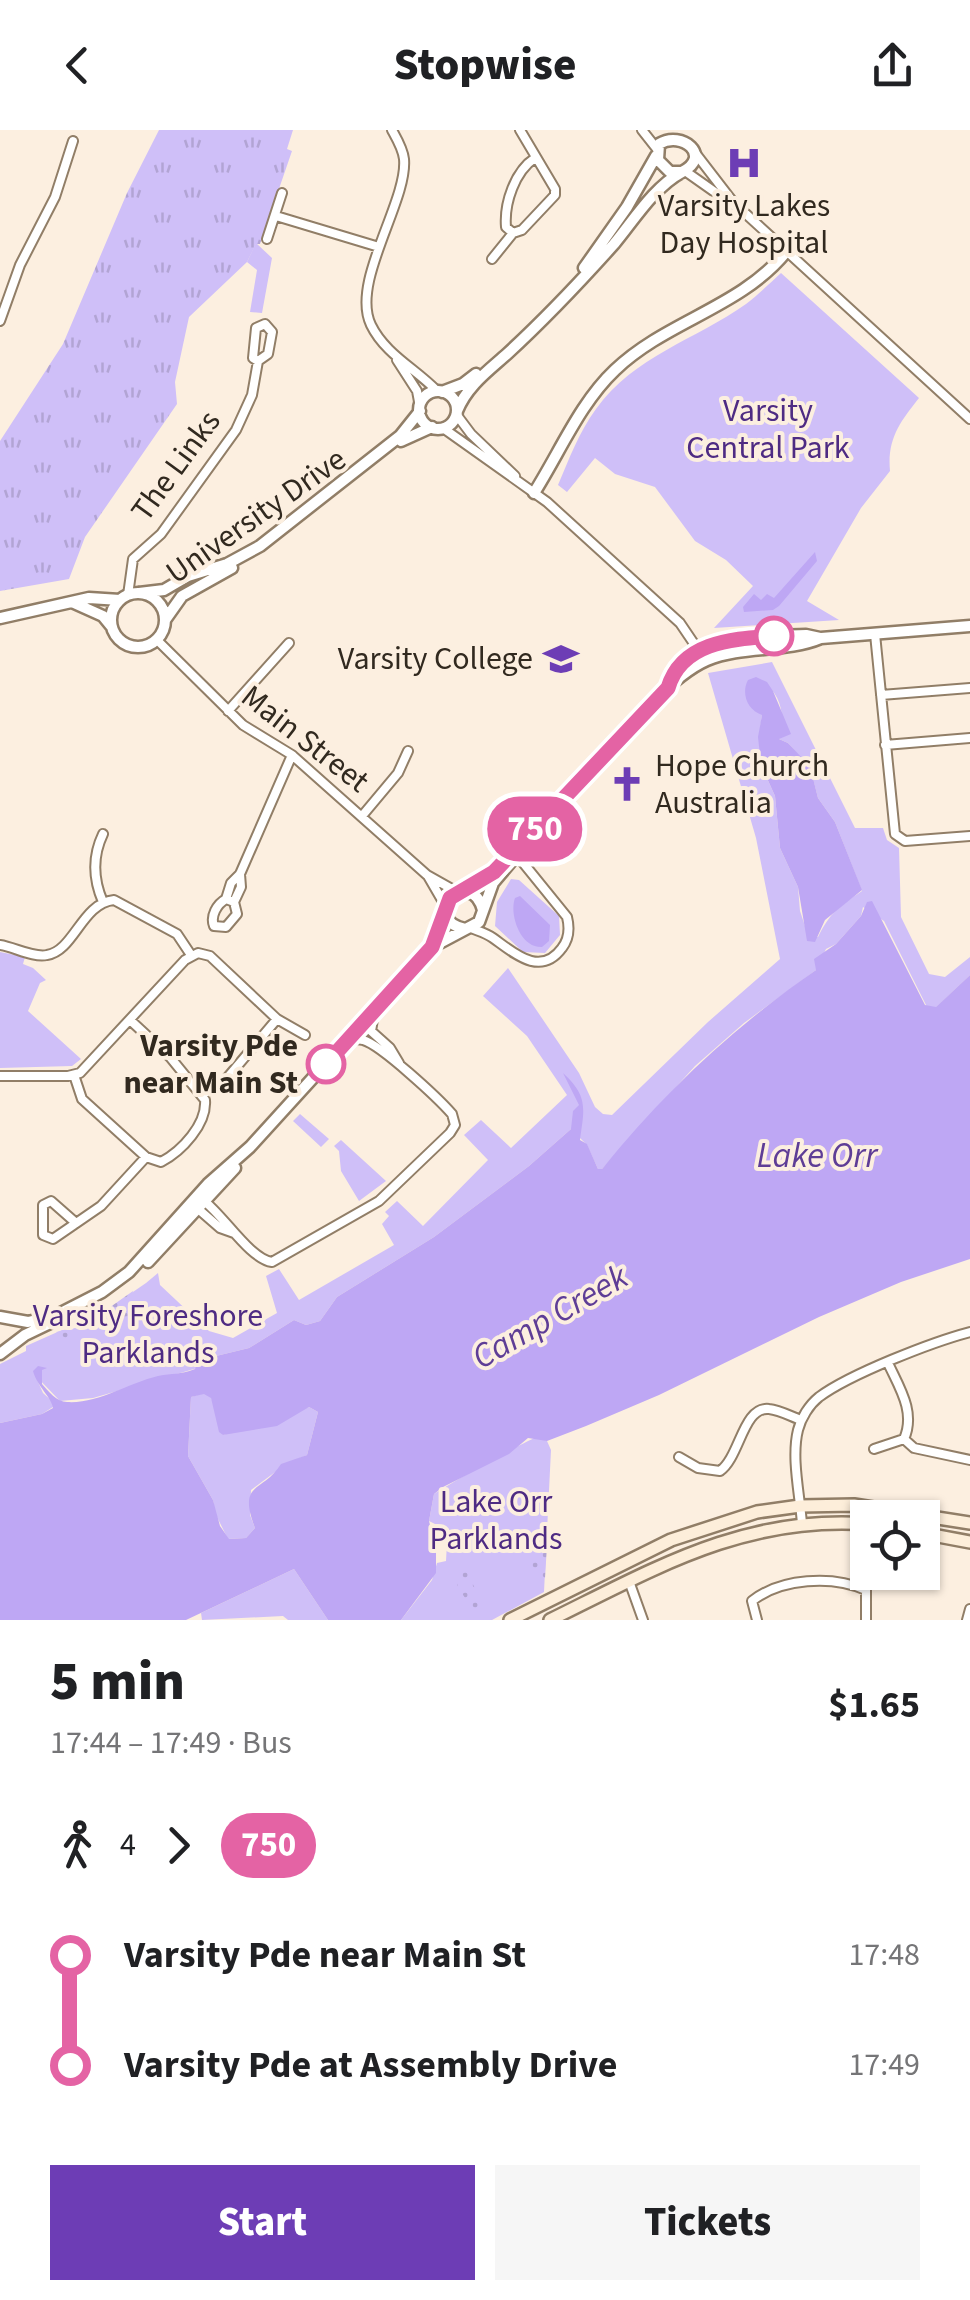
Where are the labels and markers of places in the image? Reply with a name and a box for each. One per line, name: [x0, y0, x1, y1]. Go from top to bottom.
hospital icon: Varsity Lakes Day Hospital: [725, 144, 763, 182]
place label: Varsity Lakes Day Hospital: [658, 183, 830, 266]
unlabelled marker: [755, 617, 793, 655]
place label: Varsity College: [338, 636, 533, 682]
school or university icon: Varsity College: [542, 640, 580, 678]
place label: Hope Church Australia: [655, 743, 829, 826]
church icon: Hope Church Australia: [608, 765, 646, 803]
place label: Varsity Pde near Main St: [124, 1023, 298, 1106]
marker: Varsity Pde near Main St: [307, 1045, 345, 1083]

